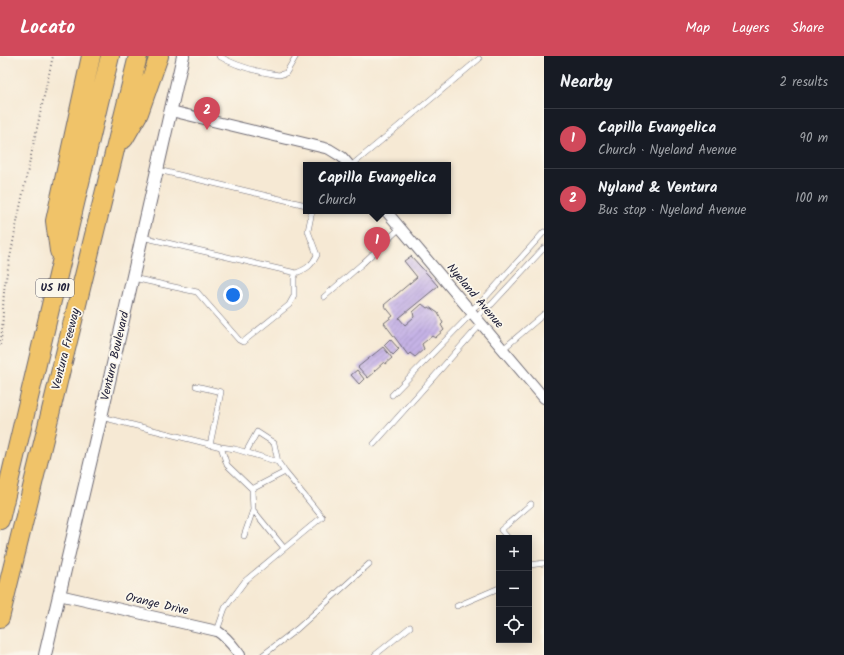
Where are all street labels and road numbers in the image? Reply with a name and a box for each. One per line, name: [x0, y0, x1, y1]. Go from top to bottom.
street label: Nyeland Avenue: [442, 259, 508, 333]
road number: US 101: [36, 279, 74, 297]
street label: Ventura Freeway: [47, 306, 85, 392]
street label: Ventura Boulevard: [96, 309, 135, 402]
street label: Orange Drive: [124, 588, 191, 621]

